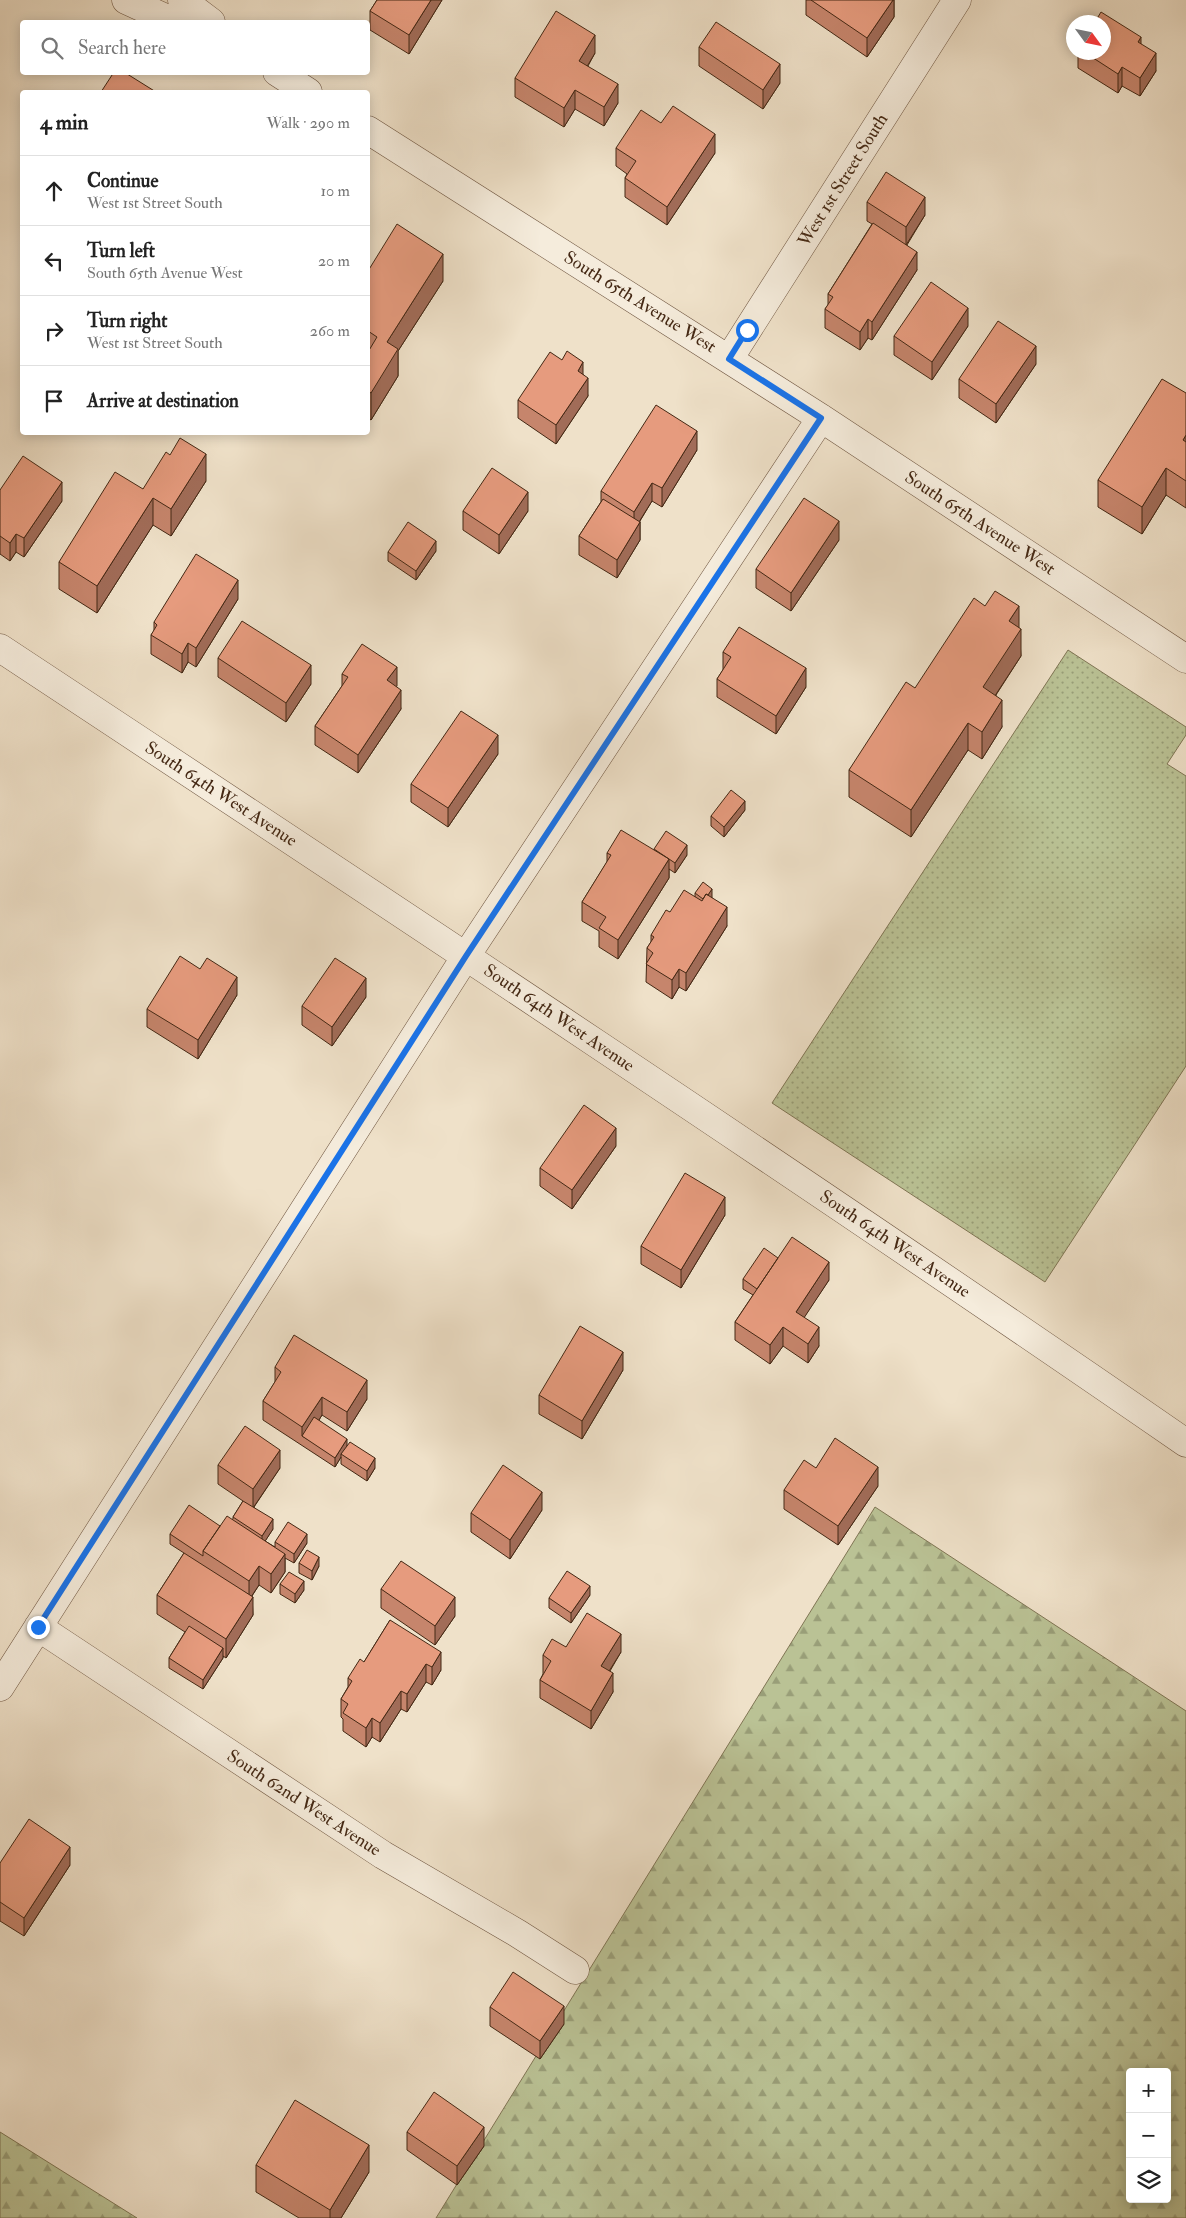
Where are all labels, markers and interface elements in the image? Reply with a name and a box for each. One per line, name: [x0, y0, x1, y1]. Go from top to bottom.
north arrow: [1066, 15, 1111, 60]
search box: [20, 20, 370, 75]
icon: search: [38, 34, 66, 62]
text: Search here: [78, 36, 166, 60]
text: 4 min: [40, 109, 88, 136]
street label: West 1st Street South: [792, 109, 893, 252]
text: Walk · 290 m: [267, 113, 350, 133]
text: Continue: [87, 169, 158, 193]
icon: ahead: [40, 177, 68, 205]
text: 10 m: [320, 181, 350, 201]
text: West 1st Street South: [87, 193, 223, 213]
text: Turn left: [87, 239, 155, 263]
street label: South 65th Avenue West: [560, 246, 721, 358]
icon: left: [40, 247, 68, 275]
text: 20 m: [318, 251, 350, 271]
text: South 65th Avenue West: [87, 263, 243, 283]
text: Turn right: [87, 309, 167, 333]
icon: right: [40, 317, 68, 345]
route start: [736, 319, 759, 342]
text: 260 m: [310, 321, 350, 341]
text: West 1st Street South: [87, 333, 223, 353]
icon: arrive: [40, 387, 68, 415]
text: Arrive at destination: [87, 389, 239, 413]
street label: South 65th Avenue West: [900, 466, 1060, 580]
street label: South 64th West Avenue: [141, 736, 302, 852]
street label: South 64th West Avenue: [479, 959, 639, 1077]
street label: South 64th West Avenue: [815, 1185, 975, 1303]
route end: [27, 1616, 50, 1639]
street label: South 62nd West Avenue: [223, 1745, 386, 1862]
map controls: [1126, 2068, 1171, 2203]
button: +: [1126, 2068, 1171, 2113]
button: −: [1126, 2113, 1171, 2158]
button: layers: [1126, 2158, 1171, 2203]

